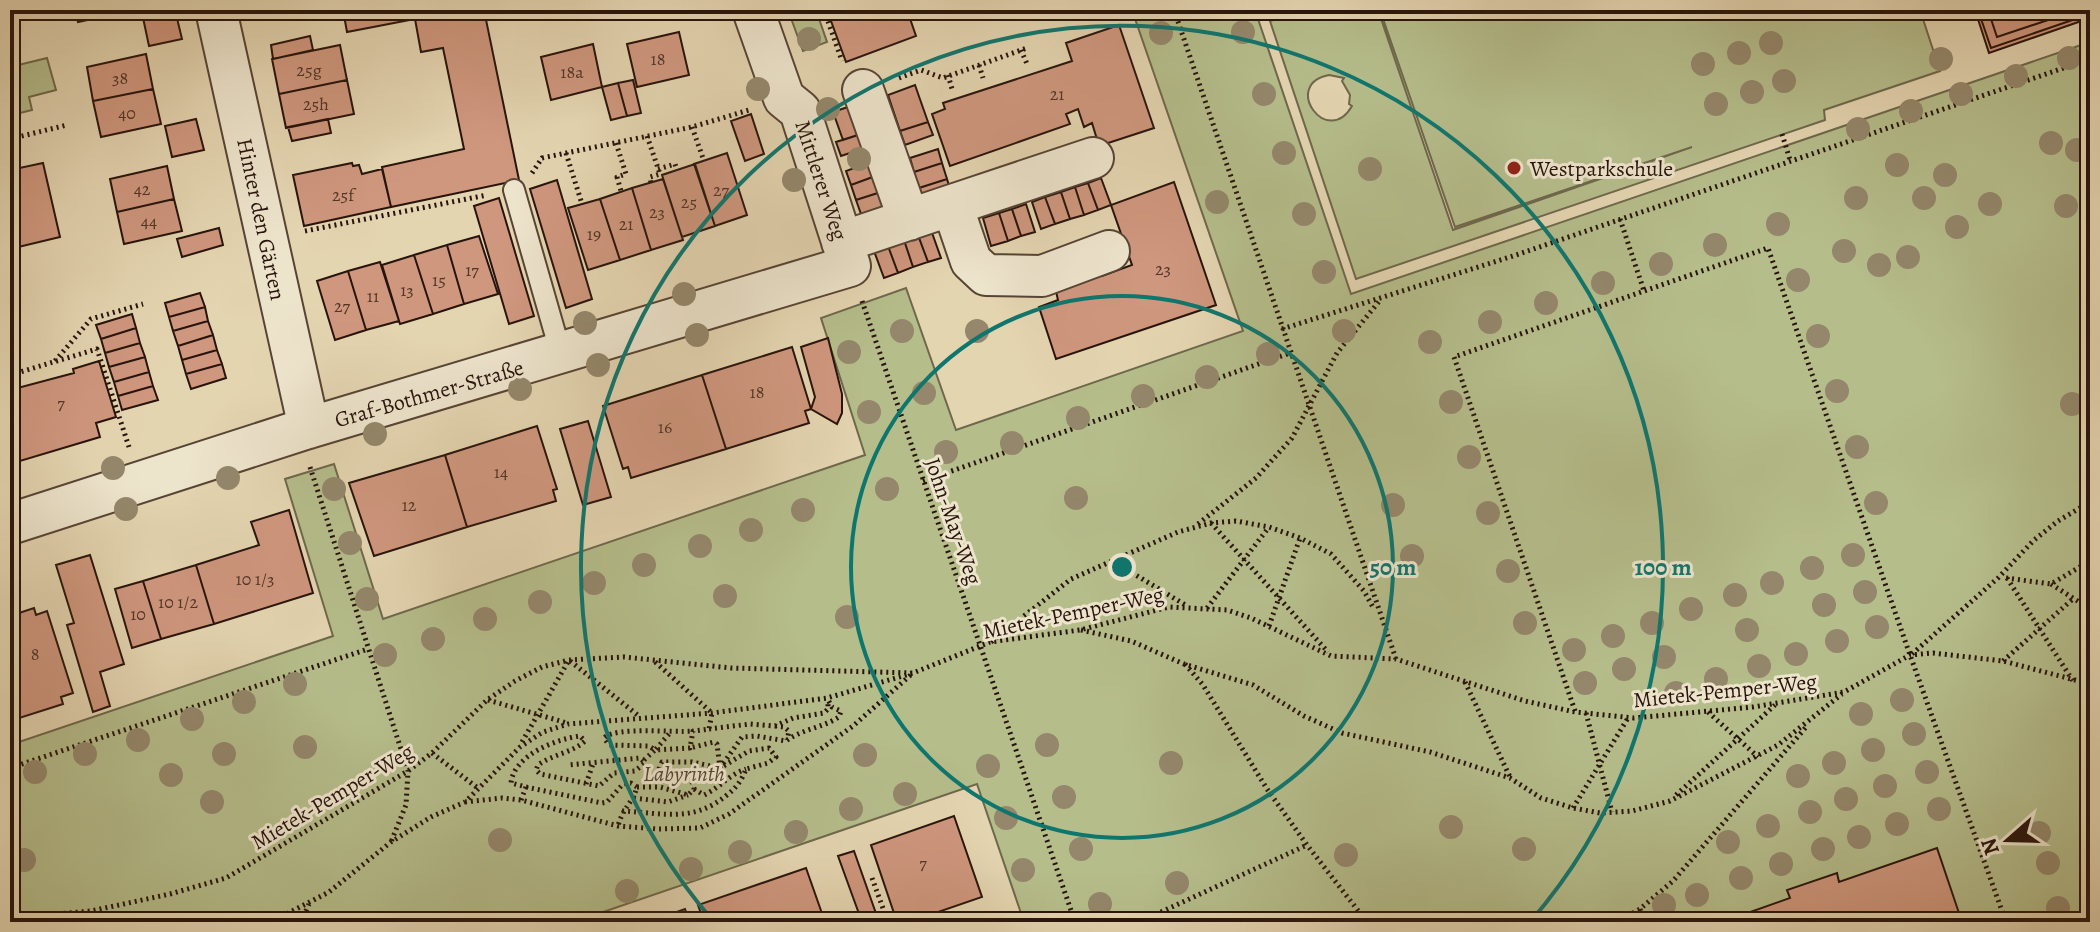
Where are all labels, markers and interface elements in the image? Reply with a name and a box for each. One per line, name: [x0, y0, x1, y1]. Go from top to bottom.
house number: 18: [651, 47, 665, 71]
house number: 25g: [296, 58, 322, 82]
house number: 18a: [560, 60, 584, 84]
house number: 38: [112, 66, 128, 90]
house number: 21: [1050, 82, 1064, 106]
house number: 25h: [303, 92, 329, 116]
house number: 40: [118, 101, 136, 125]
street label: Mittlerer Weg: [788, 116, 855, 244]
street label: Hinter den Gärten: [229, 135, 293, 303]
place label: Westparkschule: [1529, 154, 1673, 184]
marker: Westparkschule: [1505, 159, 1523, 177]
house number: 42: [134, 177, 151, 201]
house number: 27: [713, 178, 729, 202]
house number: 25f: [332, 183, 357, 207]
house number: 25: [681, 190, 697, 214]
house number: 23: [649, 200, 665, 224]
house number: 44: [141, 209, 157, 233]
house number: 21: [619, 212, 633, 236]
house number: 19: [587, 222, 601, 246]
house number: 23: [1155, 257, 1171, 281]
house number: 17: [465, 258, 479, 282]
house number: 15: [432, 268, 446, 292]
house number: 13: [400, 278, 414, 302]
house number: 11: [367, 284, 379, 308]
house number: 27: [334, 294, 350, 318]
street label: Graf-Bothmer-Straße: [331, 353, 527, 435]
house number: 18: [750, 380, 764, 404]
house number: 7: [57, 391, 65, 415]
house number: 16: [658, 415, 672, 439]
street label: John-May-Weg: [917, 454, 989, 589]
house number: 14: [494, 460, 508, 484]
house number: 12: [402, 493, 417, 517]
text: 50 m: [1370, 551, 1416, 583]
text: 100 m: [1634, 551, 1692, 583]
centre of rings: [1108, 553, 1136, 581]
house number: 10 1/3: [236, 567, 274, 591]
street label: Mietek-Pemper-Weg: [980, 579, 1167, 647]
house number: 10 1/2: [158, 590, 198, 614]
house number: 10: [130, 602, 146, 626]
house number: 8: [31, 642, 39, 666]
street label: Mietek-Pemper-Weg: [1632, 666, 1818, 716]
street label: Mietek-Pemper-Weg: [246, 737, 419, 857]
park label: Labyrinth: [643, 759, 725, 789]
north arrow: [1968, 800, 2048, 880]
text: N: [1973, 834, 2007, 859]
house number: 7: [919, 851, 927, 875]

